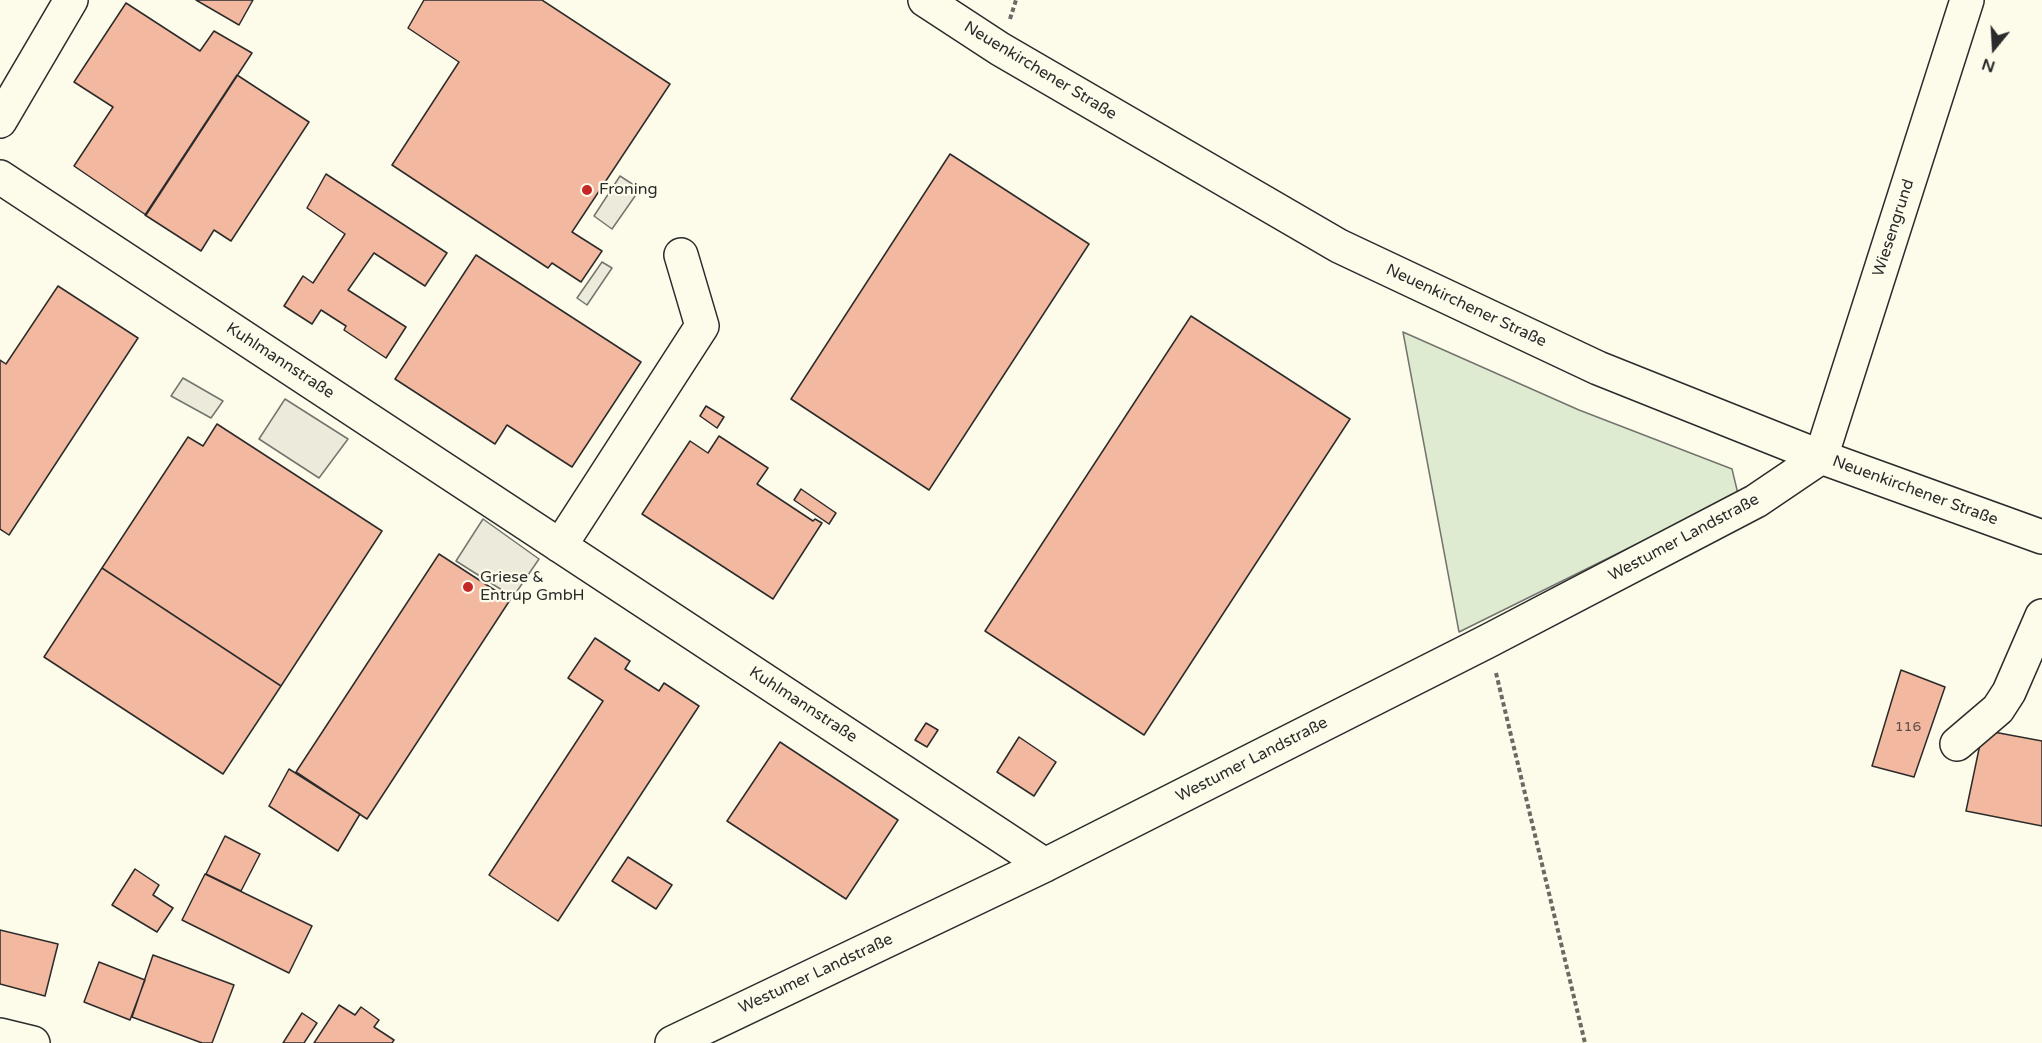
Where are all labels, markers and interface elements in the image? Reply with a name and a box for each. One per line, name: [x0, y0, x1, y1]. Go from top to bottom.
street label: Neuenkirchener Straße: [960, 18, 1120, 124]
north arrow: [1964, 18, 2024, 78]
text: N: [1979, 54, 1998, 77]
street label: Wiesengrund: [1869, 177, 1919, 279]
place label: Froning: [599, 180, 657, 200]
marker: Froning: [580, 183, 594, 197]
street label: Neuenkirchener Straße: [1383, 260, 1549, 352]
street label: Kuhlmannstraße: [222, 319, 338, 403]
street label: Neuenkirchener Straße: [1830, 452, 2000, 530]
street label: Westumer Landstraße: [1605, 490, 1763, 586]
place label: Griese & Entrup GmbH: [480, 568, 585, 606]
marker: Griese & Entrup GmbH: [461, 580, 475, 594]
street label: Kuhlmannstraße: [745, 663, 861, 747]
street label: Westumer Landstraße: [1173, 713, 1331, 807]
house number: 116: [1895, 719, 1921, 735]
street label: Westumer Landstraße: [736, 930, 896, 1018]

